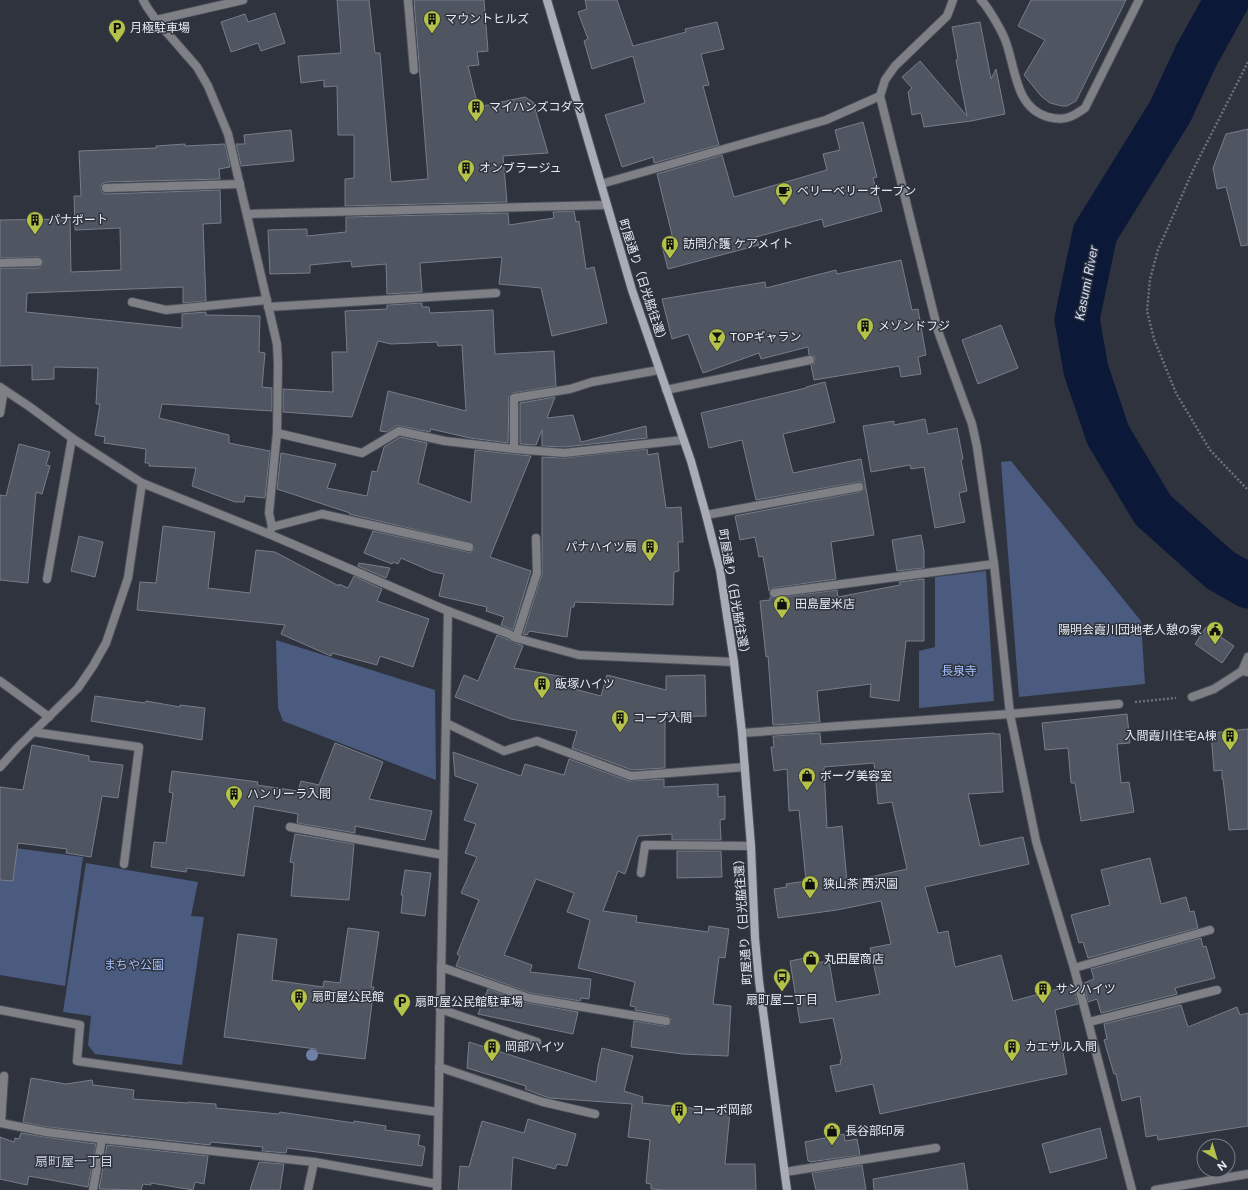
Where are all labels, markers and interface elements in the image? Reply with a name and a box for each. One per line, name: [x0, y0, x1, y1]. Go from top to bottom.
building icon: マウントヒルズ: [422, 9, 442, 34]
place label: マウントヒルズ: [445, 12, 529, 26]
parking icon: 月極駐車場: [107, 18, 127, 43]
place label: 月極駐車場: [130, 21, 190, 35]
building icon: マイハンズコダマ: [466, 97, 486, 122]
place label: マイハンズコダマ: [489, 100, 585, 114]
building icon: オンブラージュ: [456, 158, 476, 183]
place label: オンブラージュ: [479, 161, 562, 175]
cafe icon: ベリーベリーオーブン: [774, 181, 794, 206]
place label: ベリーベリーオーブン: [797, 184, 916, 198]
building icon: パナポート: [25, 210, 45, 235]
place label: パナポート: [48, 213, 108, 227]
street label: 町屋通り（日光脇往還）: [616, 217, 670, 347]
building icon: 訪問介護 ケアメイト: [660, 234, 680, 259]
place label: 訪問介護 ケアメイト: [683, 237, 793, 251]
water label: Kasumi River: [1072, 244, 1101, 322]
building icon: メゾンドフジ: [855, 316, 875, 341]
place label: メゾンドフジ: [878, 319, 950, 333]
bar icon: TOPギャラン: [707, 327, 727, 352]
place label: TOPギャラン: [730, 330, 802, 344]
street label: 町屋通り（日光脇往還）: [716, 528, 752, 660]
building icon: パナハイツ扇: [640, 537, 660, 562]
place label: パナハイツ扇: [565, 540, 637, 554]
shop icon: 田島屋米店: [772, 594, 792, 619]
place label: 田島屋米店: [795, 597, 855, 611]
public building icon: 陽明会霞川団地老人憩の家: [1205, 620, 1225, 645]
place label: 陽明会霞川団地老人憩の家: [1058, 623, 1202, 637]
park label: 長泉寺: [941, 664, 977, 678]
building icon: 飯塚ハイツ: [532, 674, 552, 699]
place label: 飯塚ハイツ: [555, 677, 615, 691]
building icon: コープ入間: [610, 708, 630, 733]
place label: コープ入間: [633, 711, 692, 725]
building icon: 入間霞川住宅A棟: [1220, 726, 1240, 751]
place label: 入間霞川住宅A棟: [1124, 729, 1217, 743]
shop icon: ボーグ美容室: [797, 766, 817, 791]
place label: ボーグ美容室: [820, 769, 892, 783]
building icon: ハンリーラ入間: [224, 784, 244, 809]
place label: ハンリーラ入間: [247, 787, 331, 801]
street label: 町屋通り（日光脇往還）: [731, 853, 755, 985]
shop icon: 狭山茶 西沢園: [800, 874, 820, 899]
place label: 狭山茶 西沢園: [823, 877, 898, 891]
shop icon: 丸田屋商店: [801, 949, 821, 974]
place label: 丸田屋商店: [824, 952, 884, 966]
park label: まちや公園: [104, 958, 164, 972]
bus stop icon: 扇町屋二丁目: [772, 967, 792, 992]
building icon: サンハイツ: [1033, 979, 1053, 1004]
place label: サンハイツ: [1056, 982, 1116, 996]
building icon: 扇町屋公民館: [289, 987, 309, 1012]
place label: 扇町屋公民館: [312, 990, 384, 1004]
parking icon: 扇町屋公民館駐車場: [392, 992, 412, 1017]
place label: 扇町屋二丁目: [746, 993, 818, 1007]
place label: 扇町屋公民館駐車場: [415, 995, 523, 1009]
building icon: 岡部ハイツ: [482, 1037, 502, 1062]
building icon: カエサル入間: [1002, 1037, 1022, 1062]
place label: 岡部ハイツ: [505, 1040, 565, 1054]
place label: カエサル入間: [1025, 1040, 1097, 1054]
building icon: コーポ岡部: [669, 1100, 689, 1125]
place label: コーポ岡部: [692, 1103, 752, 1117]
shop icon: 長谷部印房: [822, 1121, 842, 1146]
place label: 長谷部印房: [845, 1124, 905, 1138]
north arrow: [1196, 1138, 1236, 1178]
district label: 扇町屋一丁目: [35, 1154, 113, 1169]
text: N: [1215, 1159, 1229, 1173]

